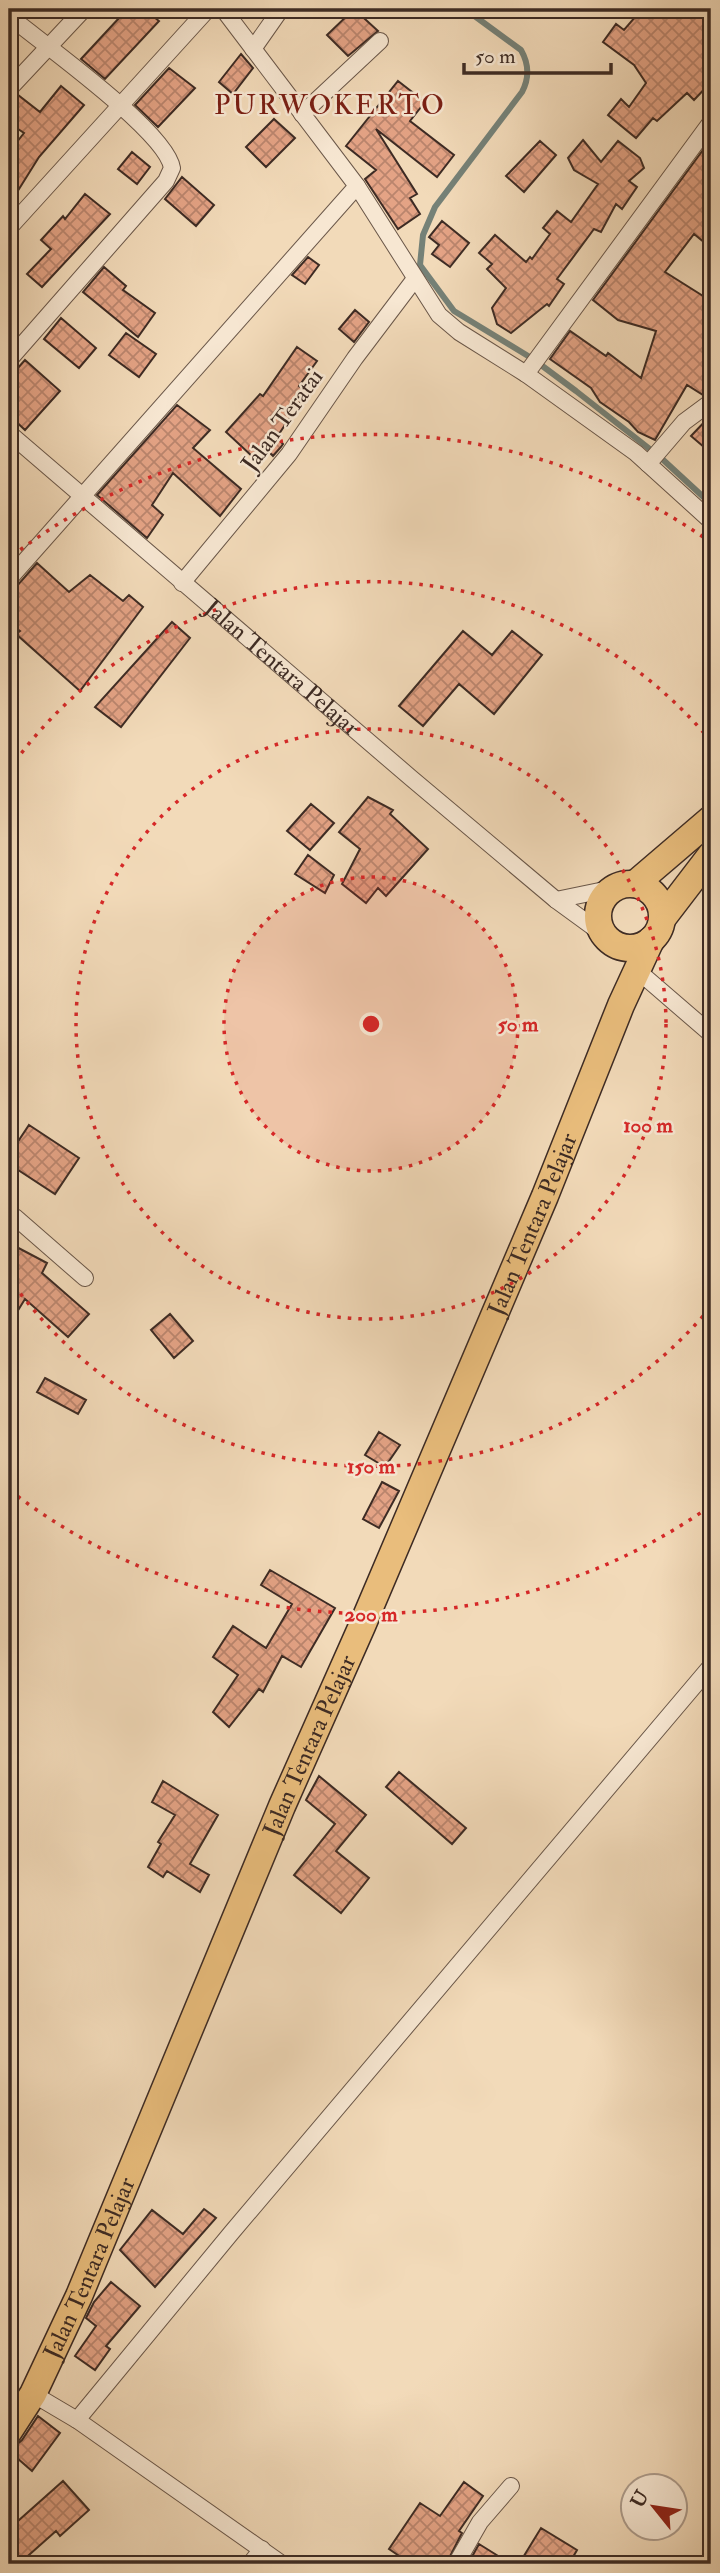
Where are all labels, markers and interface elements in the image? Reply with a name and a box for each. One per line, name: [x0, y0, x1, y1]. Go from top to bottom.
scale bar: [464, 32, 612, 76]
text: 50 m: [475, 43, 516, 70]
district label: PURWOKERTO: [214, 88, 446, 123]
street label: Jalan Teratai: [234, 363, 330, 479]
street label: Jalan Tentara Pelajar: [197, 592, 366, 743]
text: 50 m: [498, 1011, 539, 1038]
centre of rings: [359, 1012, 383, 1036]
text: 100 m: [623, 1112, 674, 1139]
street label: Jalan Tentara Pelajar: [480, 1129, 584, 1321]
text: 150 m: [347, 1453, 396, 1480]
text: 200 m: [345, 1601, 398, 1628]
street label: Jalan Tentara Pelajar: [256, 1650, 363, 1842]
street label: Jalan Tentara Pelajar: [36, 2173, 142, 2365]
north arrow: [618, 2472, 688, 2542]
text: U: [626, 2486, 655, 2512]

